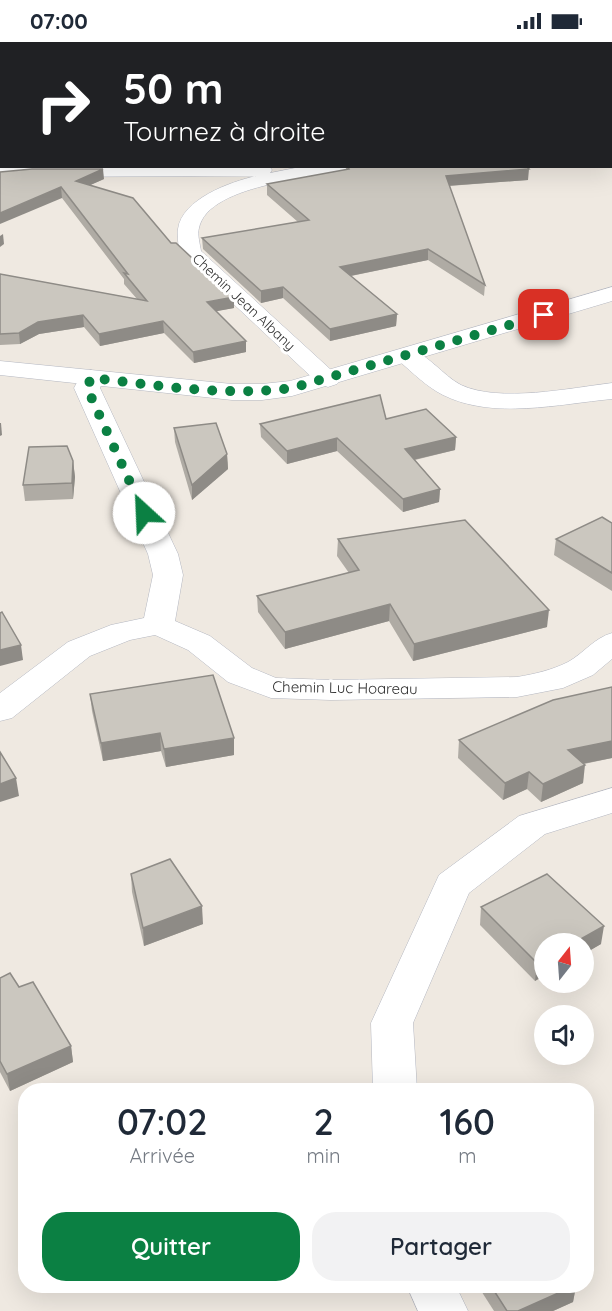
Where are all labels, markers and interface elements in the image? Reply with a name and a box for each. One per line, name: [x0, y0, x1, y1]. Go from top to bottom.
text: 07:00: [30, 7, 88, 35]
text: 50 m: [123, 62, 223, 115]
icon: right: [24, 66, 102, 144]
text: Tournez à droite: [123, 114, 326, 148]
street label: Chemin Jean Albany: [189, 250, 299, 354]
pin: [518, 289, 569, 340]
icon: arrive: [527, 298, 560, 331]
position arrow: [112, 481, 176, 545]
street label: Chemin Luc Hoareau: [272, 677, 418, 698]
north arrow: [534, 933, 594, 993]
map controls: [534, 933, 594, 1065]
button: sound: [534, 1005, 594, 1065]
text: 07:02: [117, 1099, 208, 1144]
text: 2: [313, 1099, 334, 1144]
text: 160: [440, 1099, 495, 1144]
text: Arrivée: [129, 1143, 195, 1168]
text: min: [307, 1143, 341, 1168]
text: m: [458, 1143, 476, 1168]
button: Quitter: [42, 1212, 300, 1281]
button: Partager: [312, 1212, 570, 1281]

